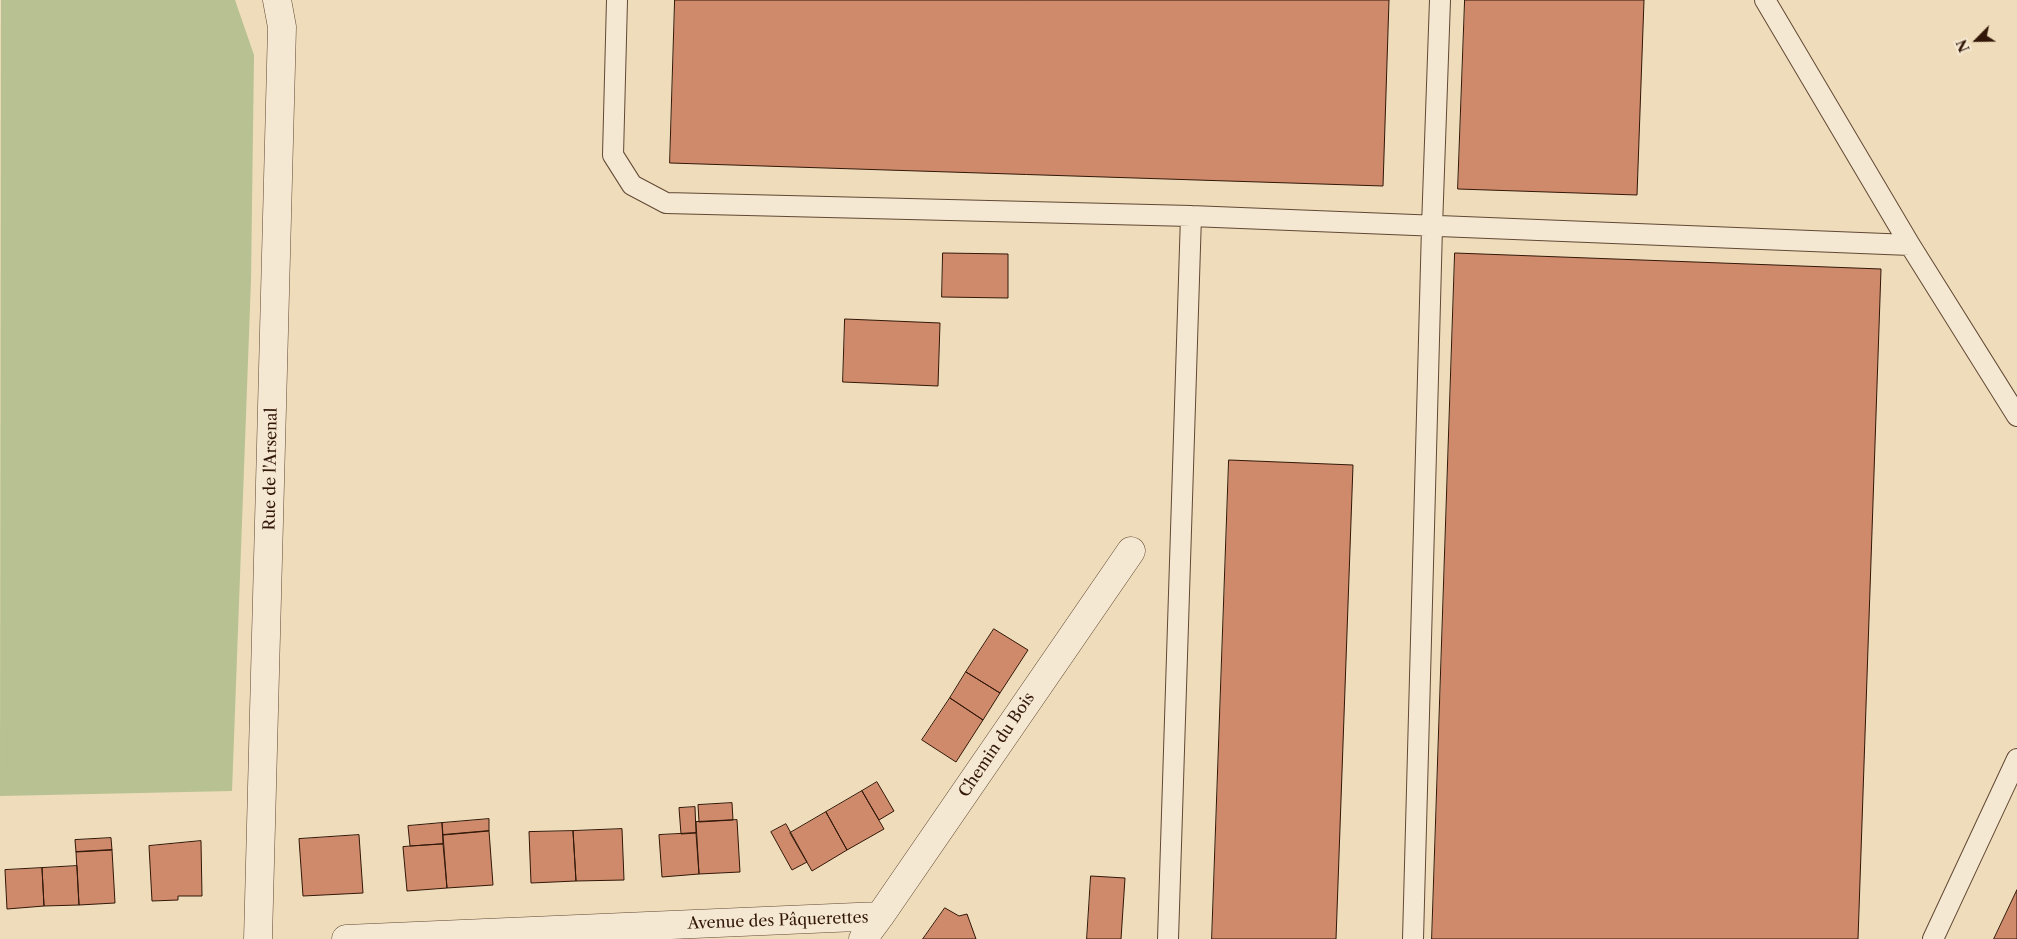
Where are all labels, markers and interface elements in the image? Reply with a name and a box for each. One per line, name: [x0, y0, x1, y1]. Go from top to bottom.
north arrow: [1952, 15, 2002, 65]
text: N: [1953, 37, 1974, 55]
street label: Rue de l'Arsenal: [260, 407, 282, 531]
street label: Chemin du Bois: [955, 689, 1039, 801]
street label: Avenue des Pâquerettes: [687, 908, 869, 934]

